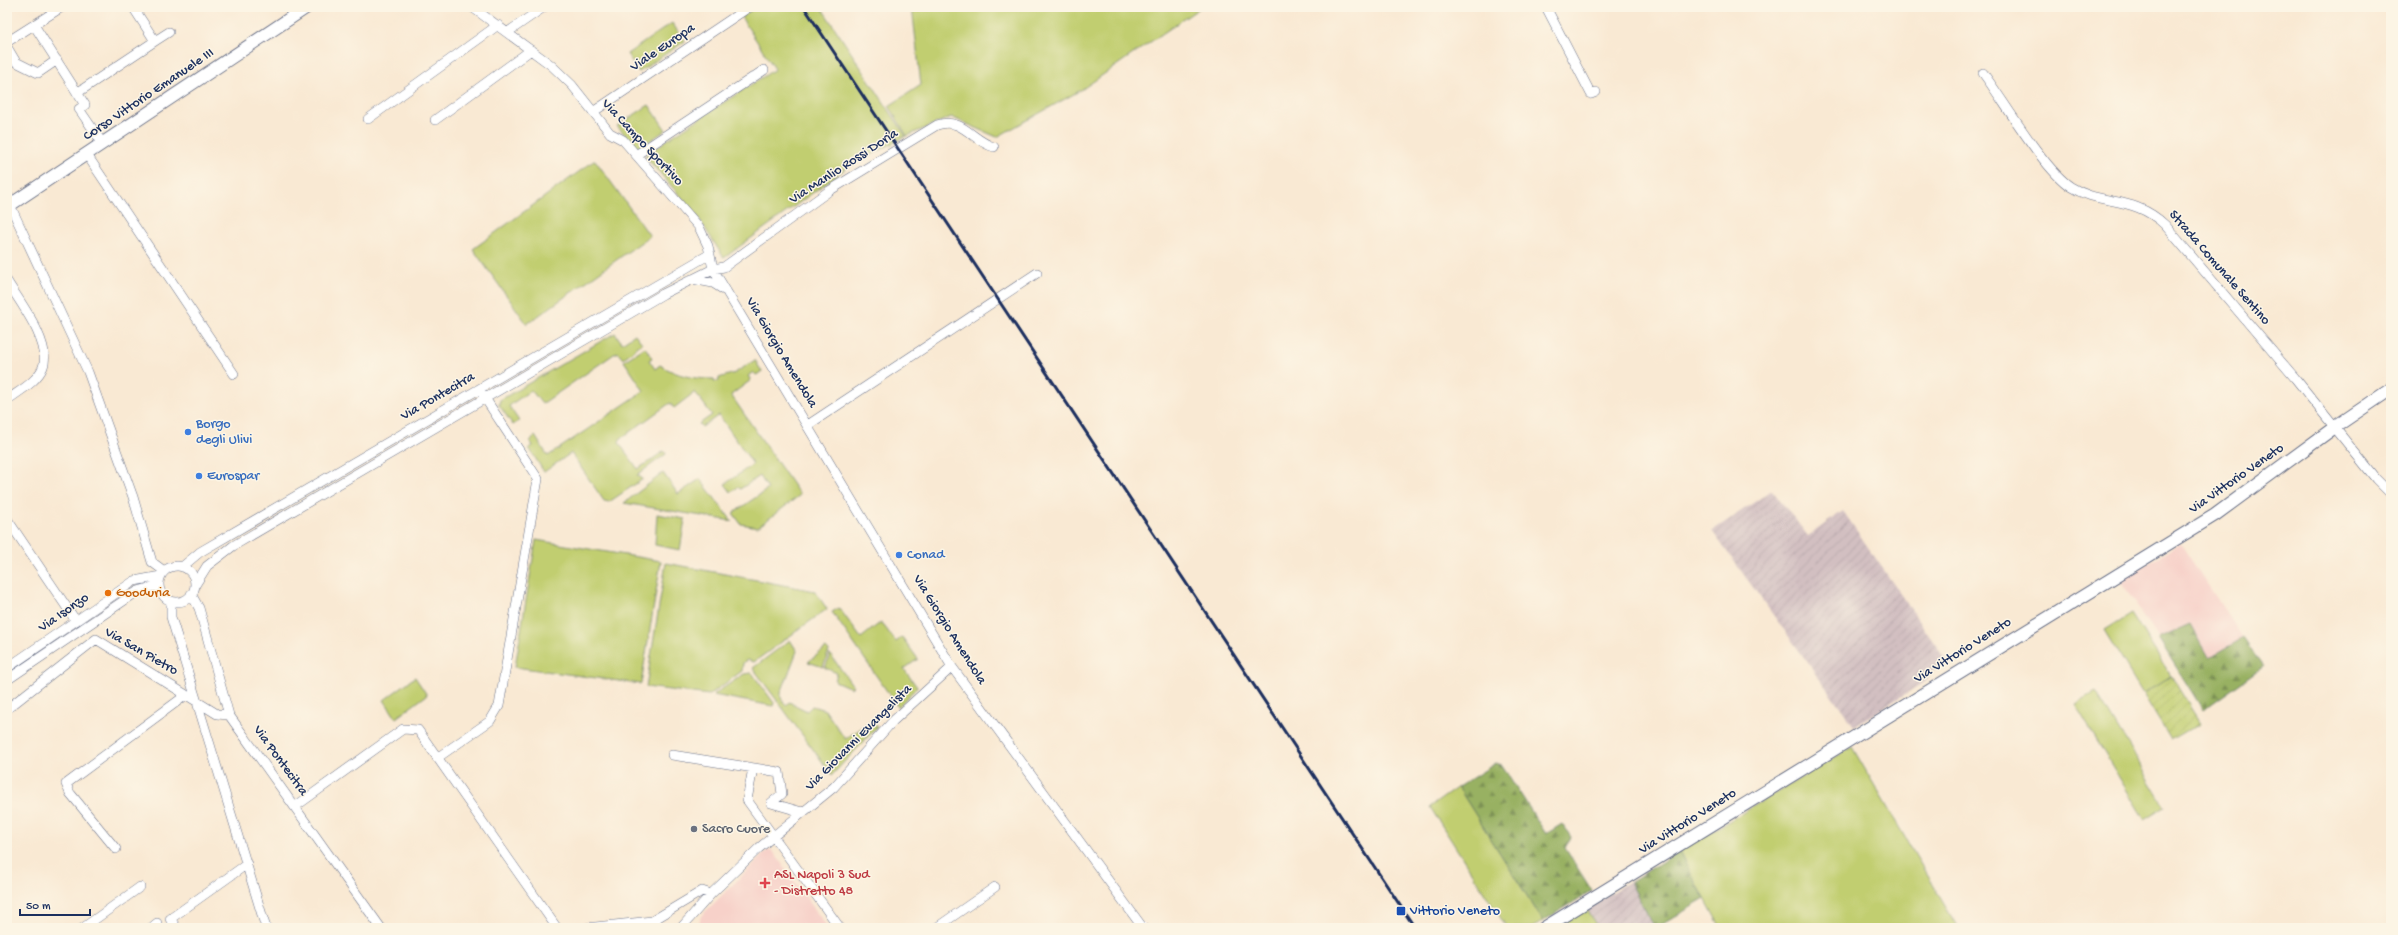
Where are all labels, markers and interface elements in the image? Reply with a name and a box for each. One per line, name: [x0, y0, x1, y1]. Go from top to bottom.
street label: Viale Europa: [627, 19, 700, 76]
street label: Corso Vittorio Emanuele III: [80, 45, 218, 145]
street label: Via Campo Sportivo: [597, 95, 687, 190]
street label: Via Manlio Rossi Doria: [786, 125, 903, 209]
street label: Strada Comunale Sentino: [2164, 207, 2274, 329]
street label: Via Giorgio Amendola: [741, 294, 821, 412]
street label: Via Pontecitra: [397, 368, 479, 426]
place label: Borgo degli Ulivi: [195, 416, 252, 449]
marker: Borgo degli Ulivi: [183, 427, 193, 437]
street label: Via Vittorio Veneto: [2185, 440, 2288, 519]
place label: Eurospar: [207, 468, 260, 485]
marker: Eurospar: [194, 471, 204, 481]
place label: Conad: [907, 547, 946, 564]
marker: Conad: [894, 550, 904, 560]
street label: Via Giorgio Amendola: [908, 571, 990, 689]
place label: Gooduria: [116, 585, 171, 602]
marker: Gooduria: [103, 588, 113, 598]
street label: Via Isonzo: [35, 589, 93, 637]
street label: Via Vittorio Veneto: [1910, 614, 2015, 688]
street label: Via San Pietro: [100, 624, 181, 680]
street label: Via Giovanni Evangelista: [801, 680, 917, 796]
street label: Via Pontecitra: [248, 722, 312, 800]
street label: Via Vittorio Veneto: [1635, 785, 1740, 859]
place label: Sacro Cuore: [702, 821, 771, 838]
marker: Sacro Cuore: [689, 824, 699, 834]
place label: ASL Napoli 3 Sud - Distretto 48: [774, 867, 871, 900]
marker: ASL Napoli 3 Sud - Distretto 48: [759, 877, 771, 889]
scale bar: [20, 891, 90, 917]
text: 50 m: [26, 900, 51, 914]
place label: Vittorio Veneto: [1409, 903, 1500, 920]
marker: Vittorio Veneto: [1395, 905, 1407, 917]

